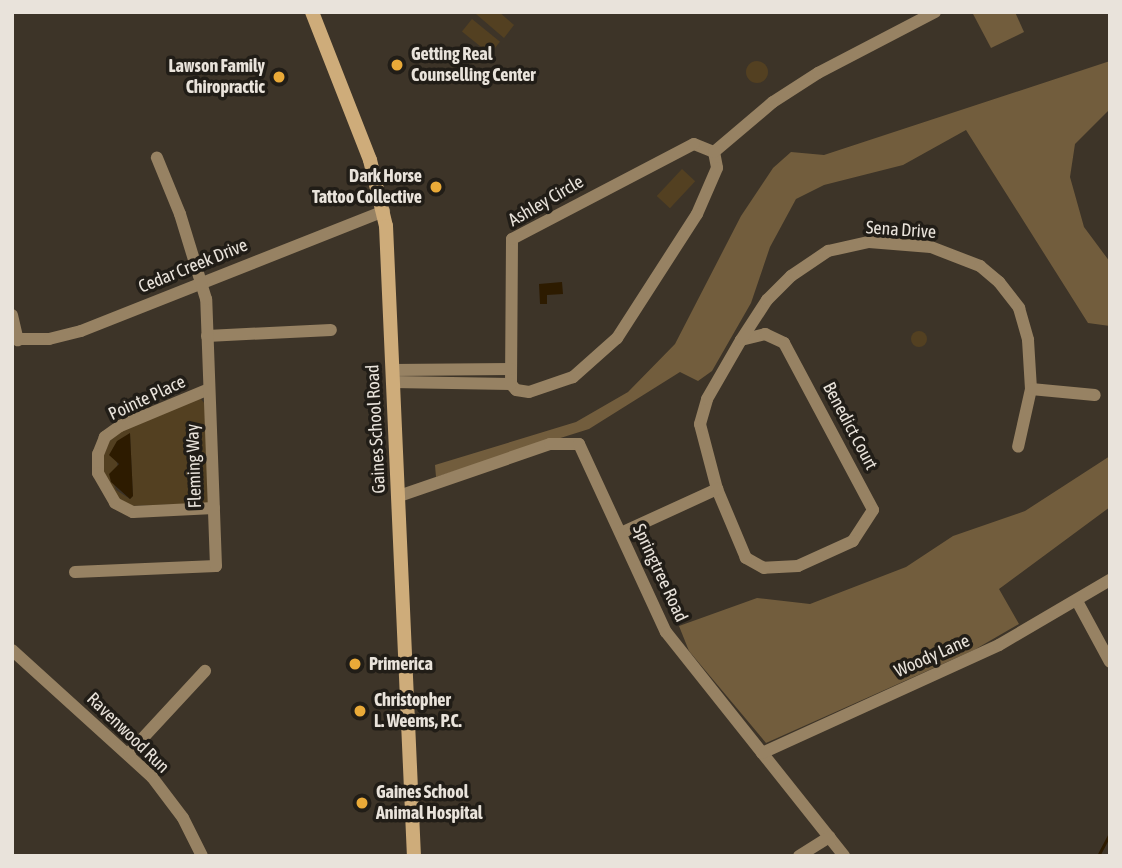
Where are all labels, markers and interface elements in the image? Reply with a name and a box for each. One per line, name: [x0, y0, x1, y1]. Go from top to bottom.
place label: Getting Real Counselling Center: [411, 44, 536, 86]
place label: Lawson Family Chiropractic: [169, 56, 265, 98]
marker: Getting Real Counselling Center: [389, 57, 405, 73]
marker: Lawson Family Chiropractic: [271, 69, 287, 85]
place label: Dark Horse Tattoo Collective: [312, 166, 422, 208]
street label: Ashley Circle: [505, 171, 587, 231]
marker: Dark Horse Tattoo Collective: [428, 179, 444, 195]
street label: Sena Drive: [865, 217, 937, 243]
street label: Cedar Creek Drive: [135, 234, 251, 298]
street label: Gaines School Road: [362, 364, 390, 494]
street label: Pointe Place: [105, 371, 189, 425]
street label: Benedict Court: [818, 379, 882, 473]
street label: Fleming Way: [182, 423, 206, 509]
street label: Springtree Road: [628, 521, 692, 625]
street label: Woody Lane: [891, 630, 973, 682]
place label: Primerica: [369, 653, 433, 675]
marker: Primerica: [347, 656, 363, 672]
street label: Ravenwood Run: [82, 688, 174, 778]
place label: Christopher L. Weems, P.C.: [374, 690, 462, 732]
marker: Christopher L. Weems, P.C.: [352, 703, 368, 719]
place label: Gaines School Animal Hospital: [376, 782, 483, 824]
marker: Gaines School Animal Hospital: [354, 795, 370, 811]

